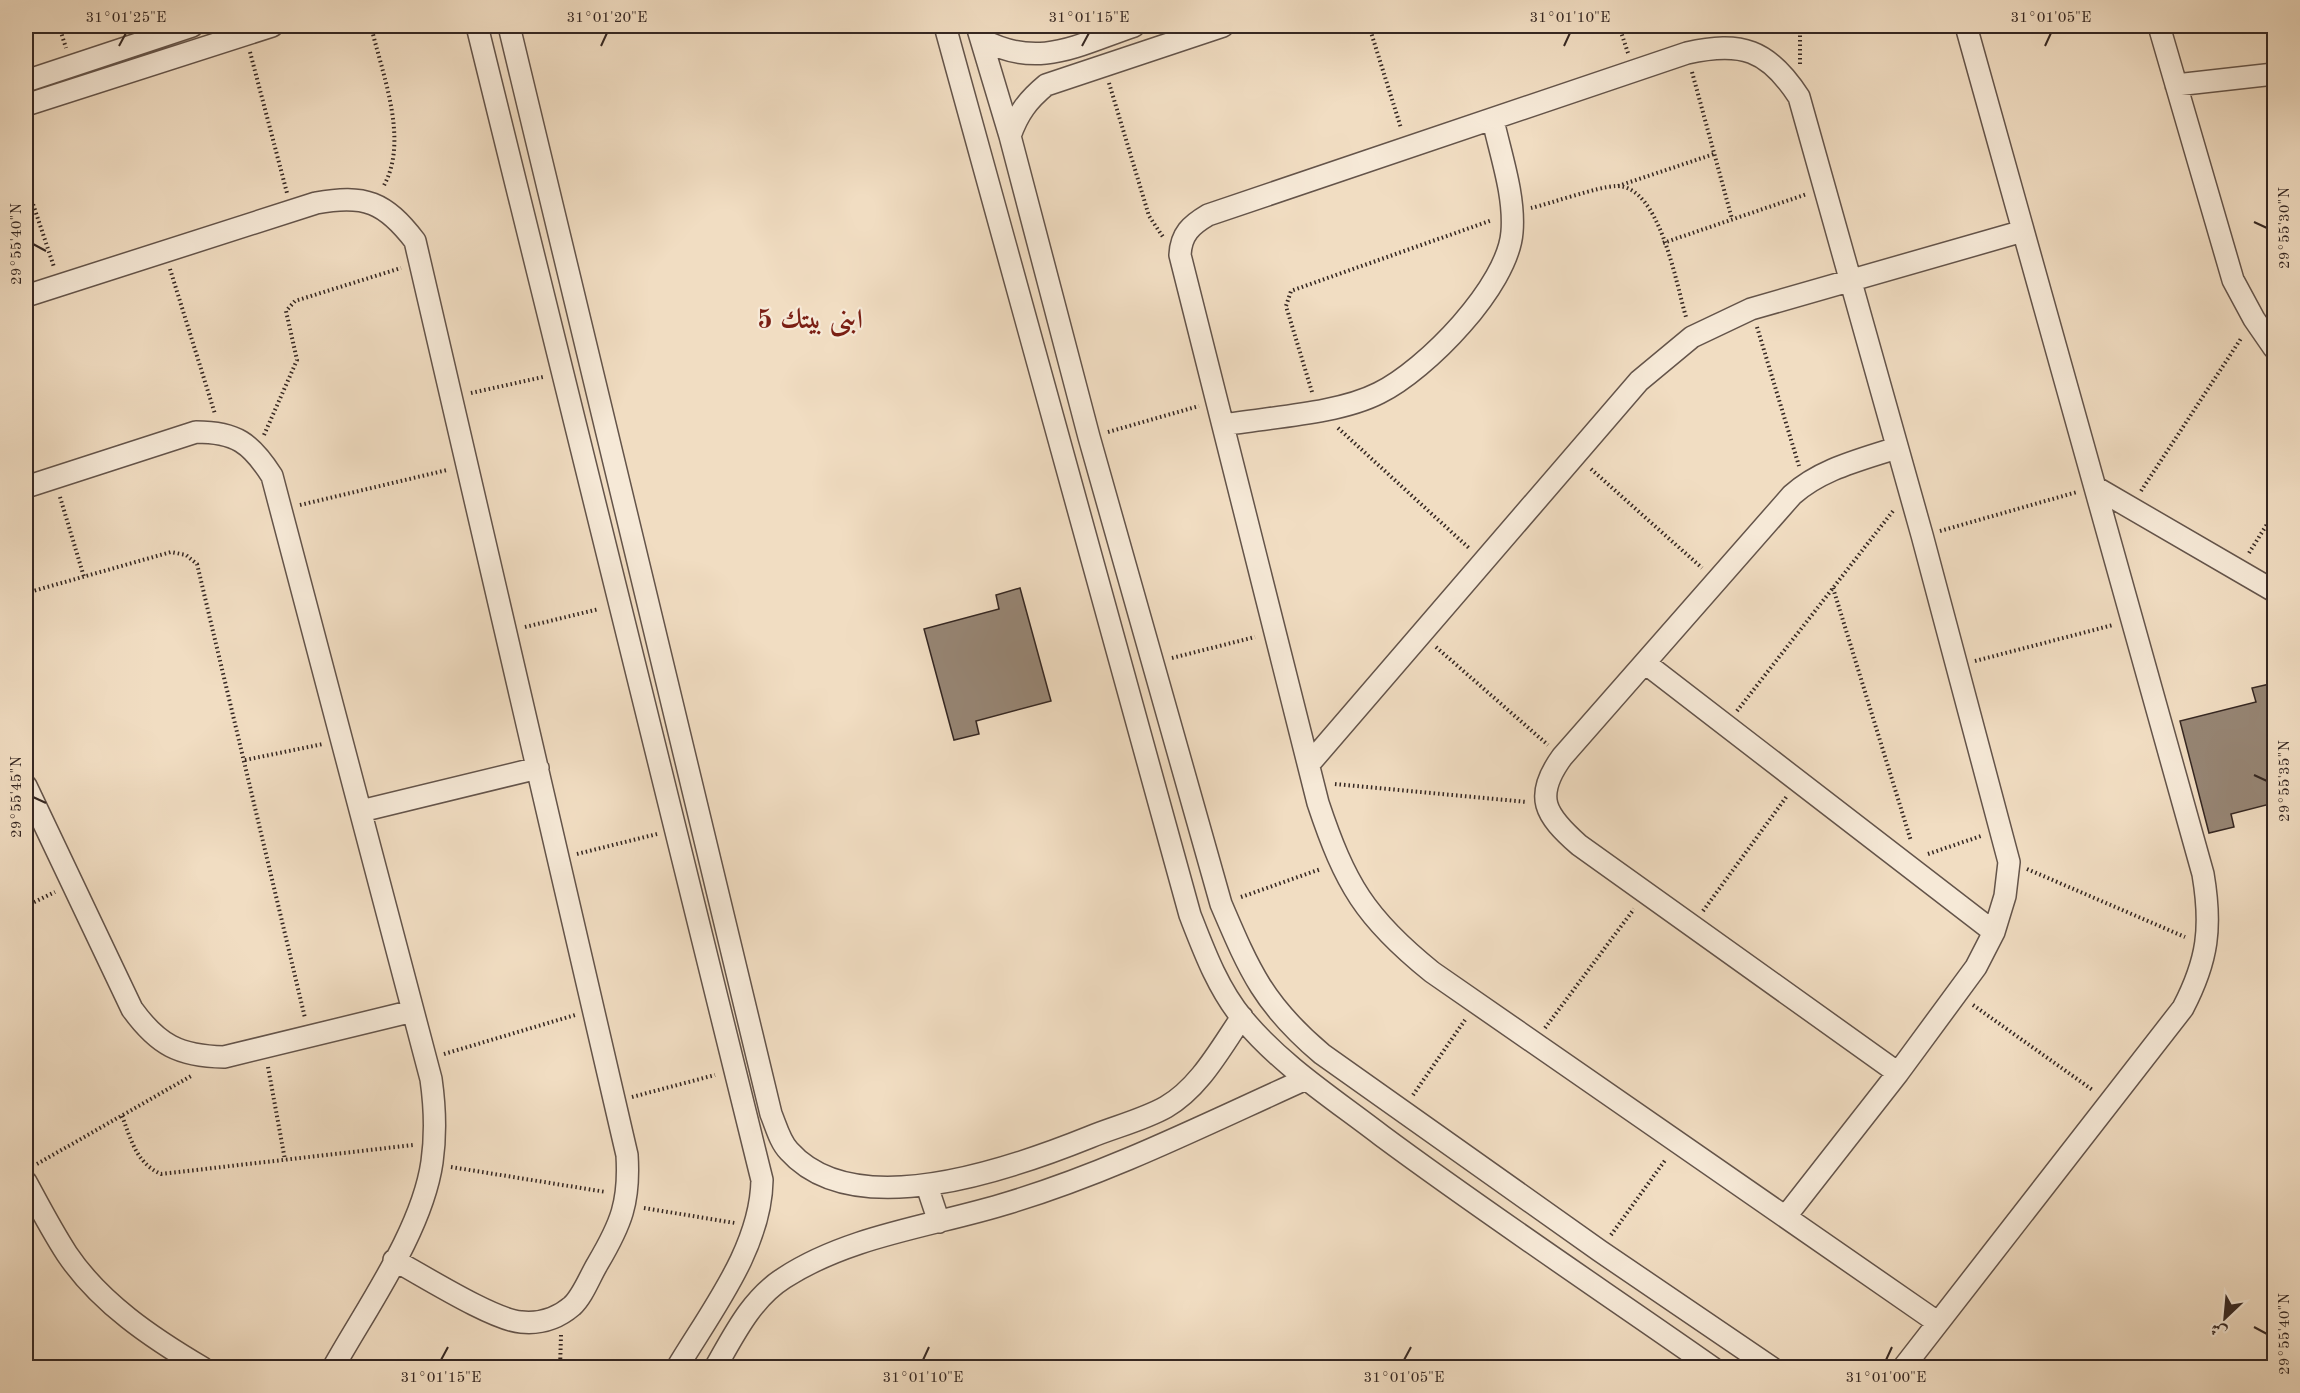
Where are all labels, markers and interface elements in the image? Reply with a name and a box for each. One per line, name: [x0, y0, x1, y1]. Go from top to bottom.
text: 31°01'25"E: [86, 11, 166, 26]
text: 31°01'20"E: [567, 11, 647, 26]
text: 31°01'15"E: [1049, 11, 1129, 26]
text: 31°01'10"E: [1530, 11, 1610, 26]
text: 31°01'05"E: [2011, 11, 2091, 26]
text: 29°55'30"N: [2278, 187, 2293, 269]
text: 29°55'40"N: [10, 203, 25, 285]
district label: ابنى بيتك 5: [757, 307, 863, 337]
text: 29°55'35"N: [2278, 740, 2293, 822]
text: 29°55'45"N: [10, 756, 25, 838]
north arrow: [2195, 1288, 2255, 1348]
text: 29°55'40"N: [2278, 1293, 2293, 1375]
text: ش: [2209, 1319, 2230, 1340]
text: 31°01'15"E: [401, 1371, 481, 1386]
text: 31°01'10"E: [883, 1371, 963, 1386]
text: 31°01'05"E: [1364, 1371, 1444, 1386]
text: 31°01'00"E: [1846, 1371, 1926, 1386]

